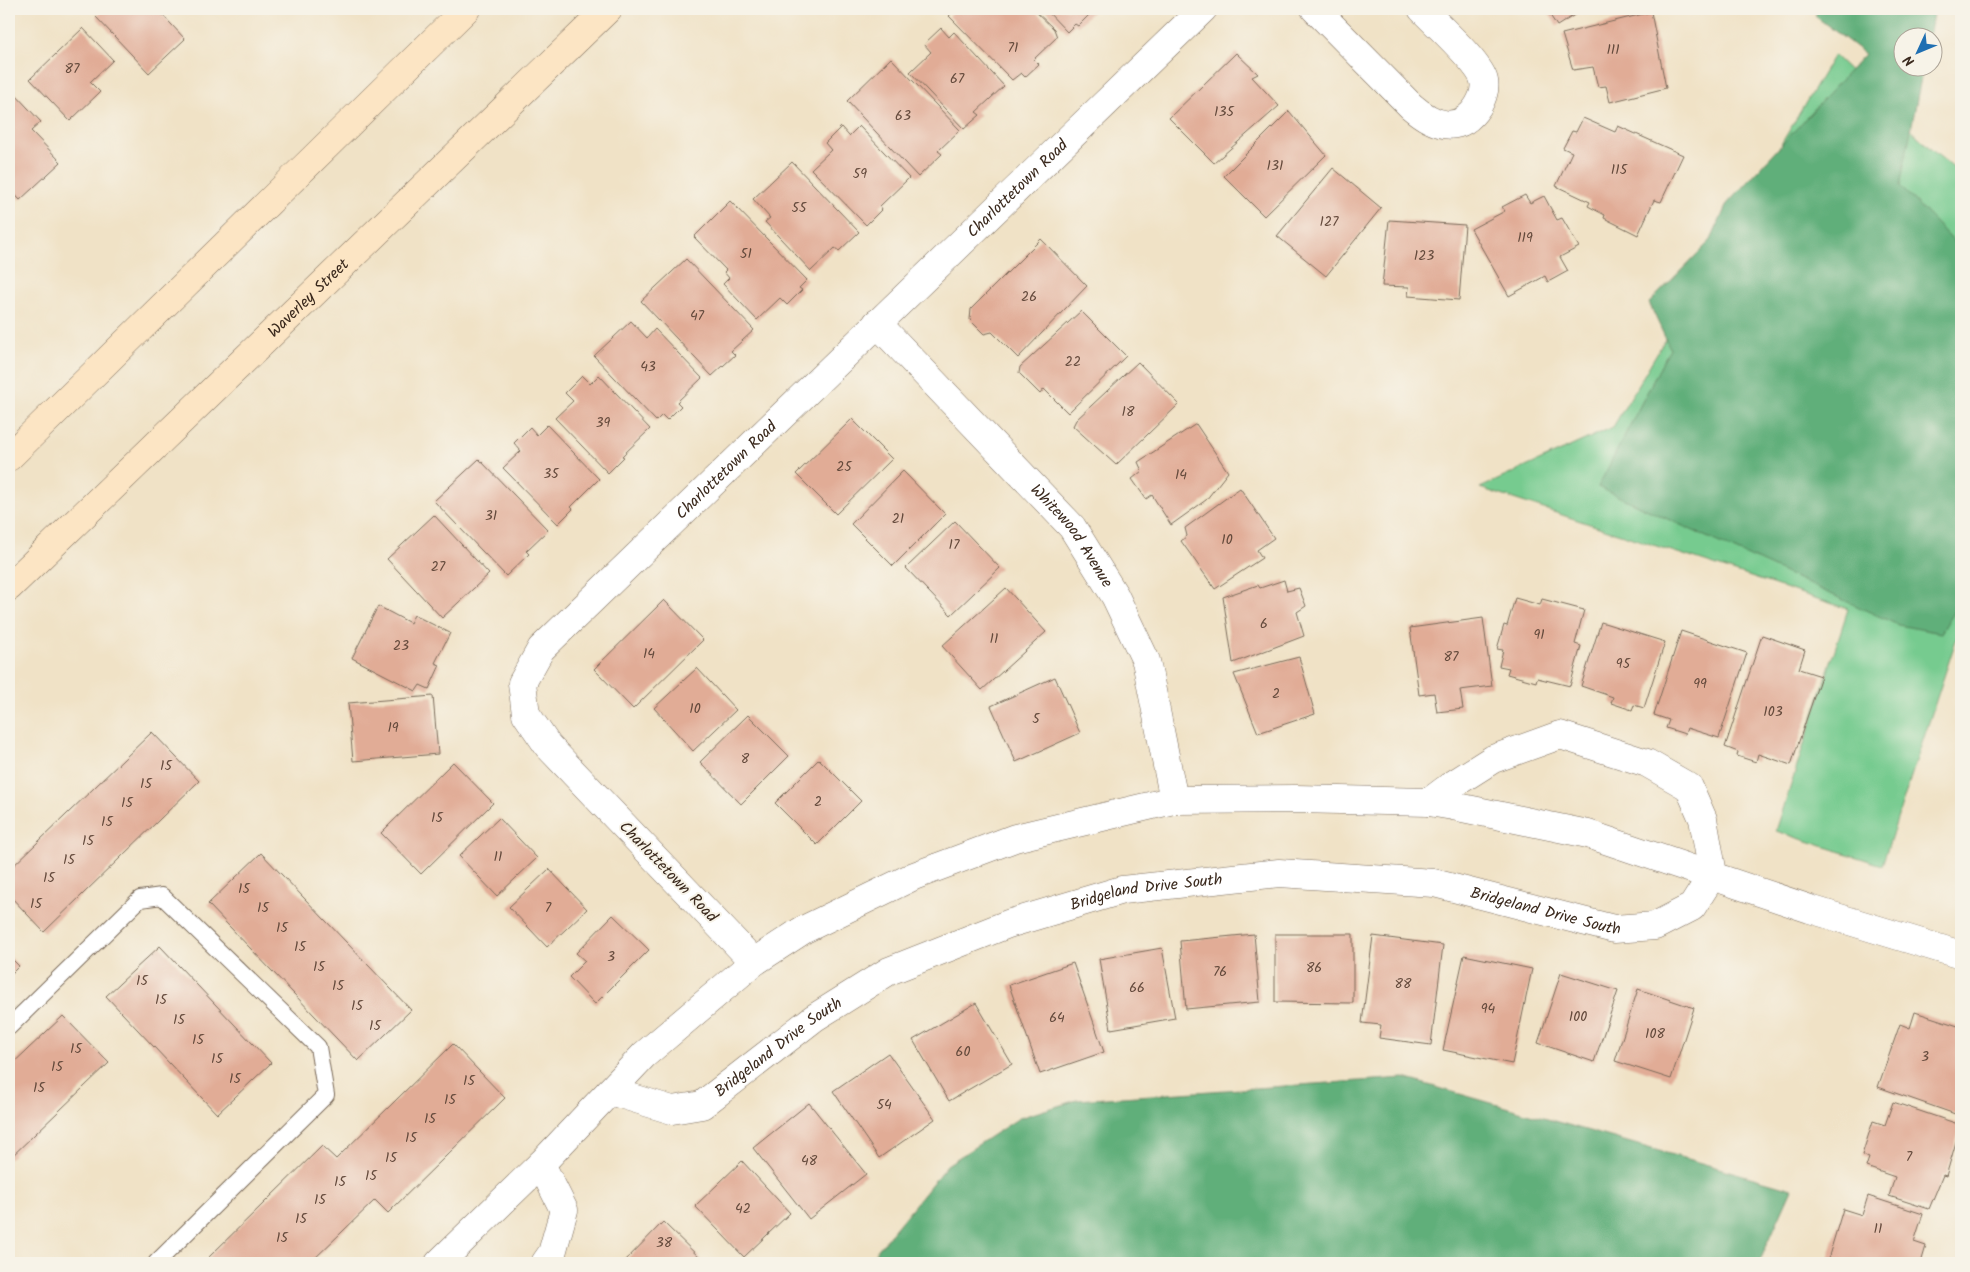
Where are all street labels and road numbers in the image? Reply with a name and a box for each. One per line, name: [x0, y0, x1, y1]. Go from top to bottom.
street label: Charlottetown Road: [961, 133, 1075, 244]
street label: Waverley Street: [262, 252, 355, 344]
street label: Charlottetown Road: [670, 414, 783, 525]
street label: Whitewood Avenue: [1024, 478, 1119, 592]
street label: Charlottetown Road: [613, 815, 724, 929]
street label: Bridgeland Drive South: [1067, 867, 1224, 917]
street label: Bridgeland Drive South: [1468, 880, 1622, 942]
street label: Bridgeland Drive South: [709, 991, 847, 1104]

